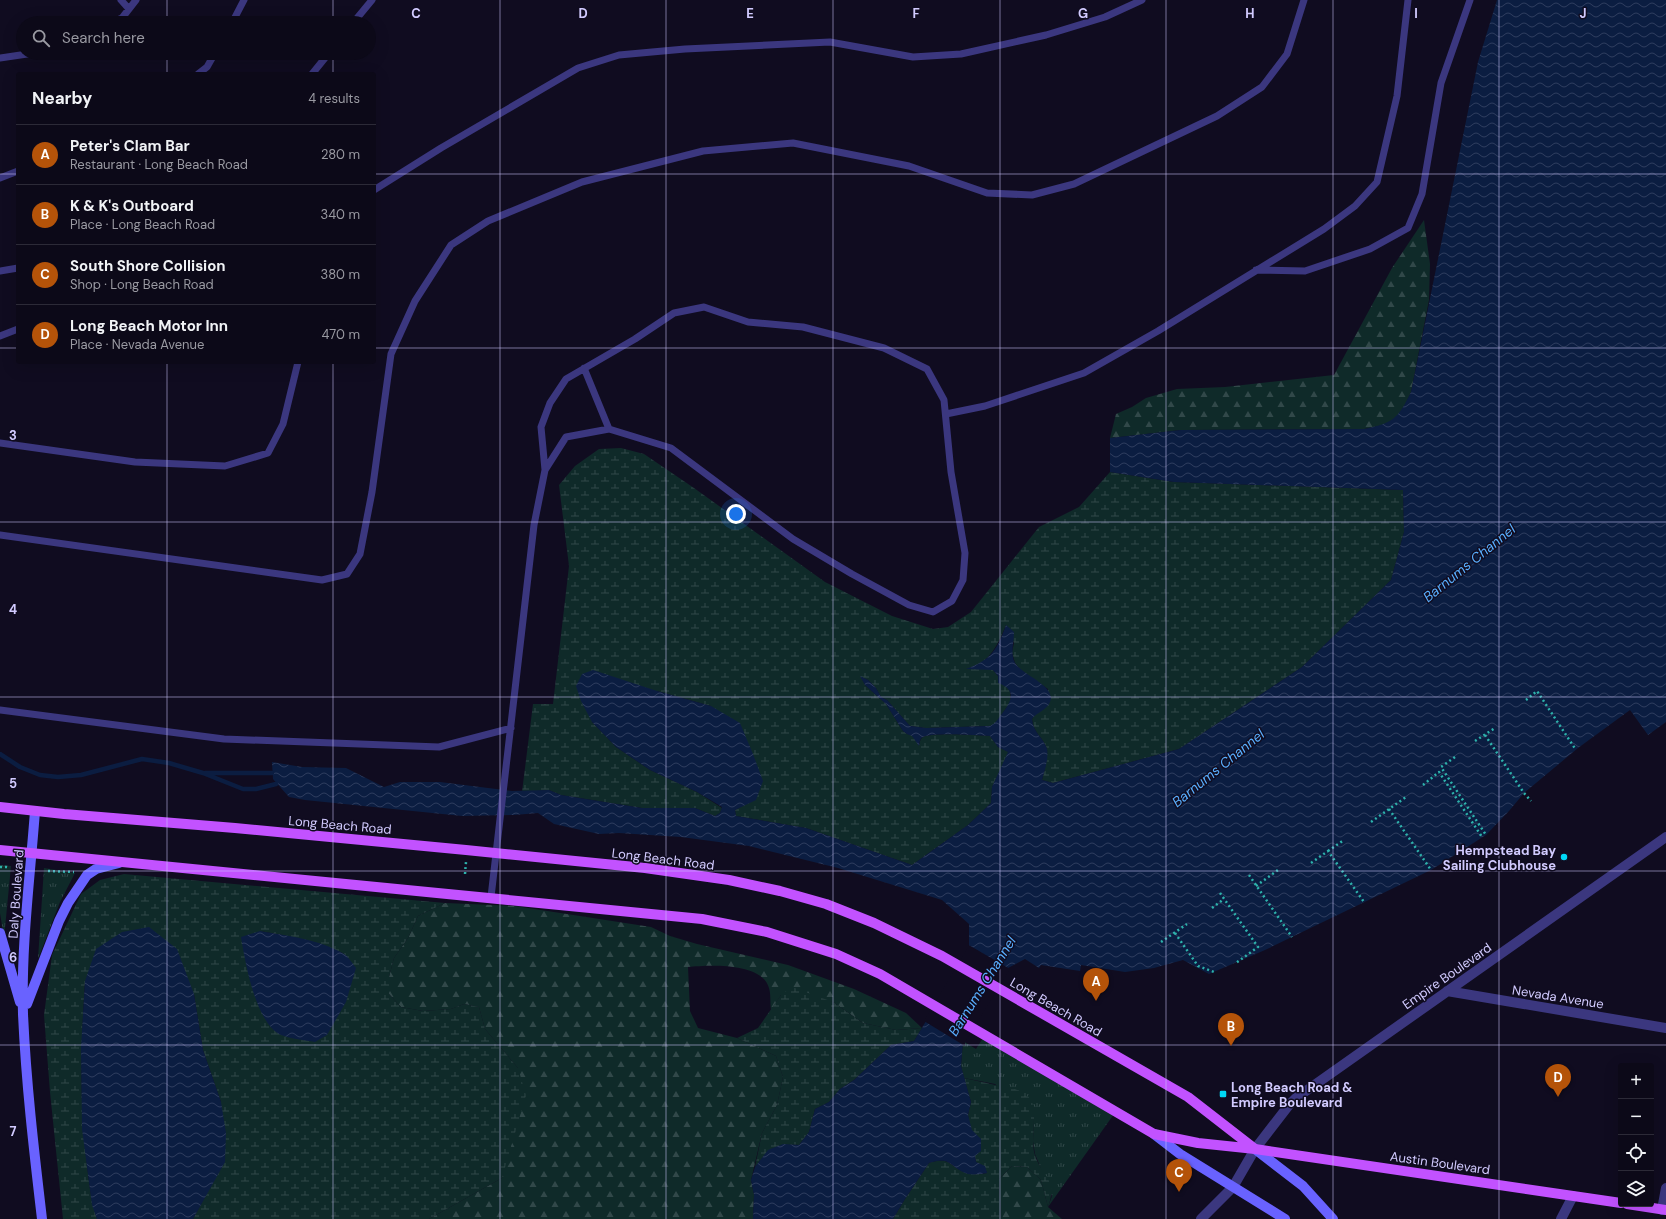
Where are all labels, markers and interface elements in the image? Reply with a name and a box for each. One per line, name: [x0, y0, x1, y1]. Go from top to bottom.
text: C: [411, 5, 421, 22]
text: D: [578, 5, 588, 22]
text: E: [746, 5, 754, 22]
text: F: [912, 5, 920, 22]
text: G: [1078, 5, 1088, 22]
text: H: [1245, 5, 1255, 22]
text: I: [1414, 5, 1418, 22]
text: J: [1579, 5, 1587, 22]
search box: [16, 16, 376, 60]
icon: search: [30, 27, 52, 49]
text: Search here: [62, 28, 145, 48]
text: Nearby: [32, 87, 92, 109]
text: 4 results: [308, 90, 360, 107]
text: Peter's Clam Bar: [70, 136, 190, 156]
text: A: [40, 146, 50, 163]
text: 280 m: [321, 146, 360, 163]
text: Restaurant · Long Beach Road: [70, 156, 248, 173]
text: K & K's Outboard: [70, 196, 194, 216]
text: B: [41, 206, 49, 223]
text: 340 m: [320, 206, 360, 223]
text: Place · Long Beach Road: [70, 216, 215, 233]
text: South Shore Collision: [70, 256, 226, 276]
text: C: [40, 266, 50, 283]
text: 380 m: [320, 266, 360, 283]
text: Shop · Long Beach Road: [70, 276, 214, 293]
text: Long Beach Motor Inn: [70, 316, 228, 336]
text: D: [40, 326, 50, 343]
text: 470 m: [321, 326, 360, 343]
text: Place · Nevada Avenue: [70, 336, 204, 353]
text: 3: [9, 427, 17, 444]
your location: [726, 504, 746, 524]
water label: Barnums Channel: [1419, 520, 1520, 606]
text: 4: [9, 601, 17, 618]
water label: Barnums Channel: [1168, 725, 1269, 811]
text: 5: [9, 775, 17, 792]
street label: Long Beach Road: [288, 812, 392, 838]
place label: Hempstead Bay Sailing Clubhouse: [1443, 842, 1556, 874]
street label: Long Beach Road: [611, 844, 715, 874]
street label: Daly Boulevard: [4, 849, 28, 939]
marker: Hempstead Bay Sailing Clubhouse: [1559, 852, 1569, 862]
water label: Barnums Channel: [944, 932, 1020, 1039]
street label: Empire Boulevard: [1399, 939, 1495, 1013]
text: 6: [9, 949, 17, 966]
pin: A: [1083, 968, 1109, 1001]
street label: Long Beach Road: [1007, 974, 1105, 1040]
street label: Nevada Avenue: [1511, 981, 1605, 1013]
pin: B: [1218, 1013, 1244, 1046]
map controls: [1618, 1063, 1654, 1207]
button: +: [1618, 1063, 1654, 1099]
pin: D: [1545, 1064, 1571, 1097]
place label: Long Beach Road & Empire Boulevard: [1231, 1079, 1353, 1111]
marker: Long Beach Road & Empire Boulevard: [1218, 1089, 1228, 1099]
button: −: [1618, 1099, 1654, 1135]
text: 7: [10, 1123, 17, 1140]
button: locate: [1618, 1135, 1654, 1171]
street label: Austin Boulevard: [1389, 1148, 1491, 1178]
pin: C: [1166, 1159, 1192, 1192]
button: layers: [1618, 1171, 1654, 1207]

